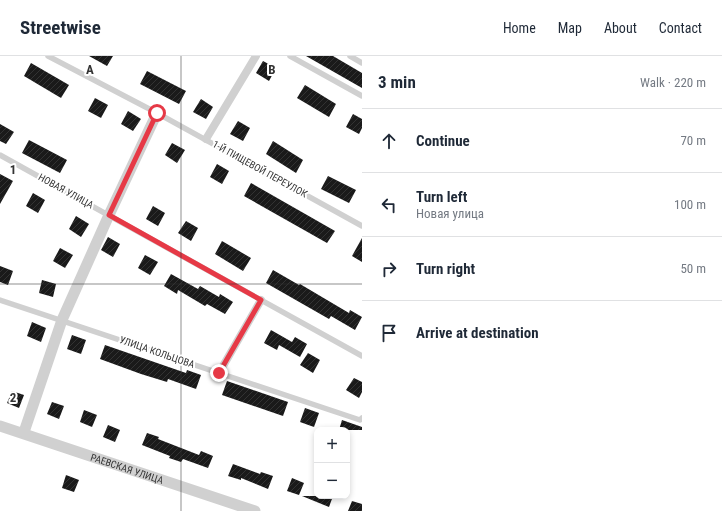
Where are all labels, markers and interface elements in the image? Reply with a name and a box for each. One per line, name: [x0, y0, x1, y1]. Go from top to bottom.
text: Streetwise: [20, 16, 101, 39]
text: Home: [503, 20, 536, 36]
text: Map: [558, 20, 582, 36]
text: About: [604, 20, 637, 36]
text: Contact: [659, 20, 702, 36]
text: A: [86, 62, 94, 77]
text: B: [268, 62, 276, 77]
text: 3 min: [378, 72, 416, 92]
text: Walk · 220 m: [640, 75, 706, 90]
route start: [148, 104, 166, 122]
icon: ahead: [378, 130, 400, 152]
text: Continue: [416, 132, 470, 150]
text: 70 m: [680, 133, 706, 148]
street label: 1-Й ПИЩЕВОЙ ПЕРЕУЛОК: [211, 138, 310, 200]
text: 1: [10, 162, 16, 177]
street label: НОВАЯ УЛИЦА: [37, 171, 96, 211]
text: Turn left: [416, 188, 467, 206]
icon: left: [378, 194, 400, 216]
text: 100 m: [674, 197, 706, 212]
text: Новая улица: [416, 206, 484, 221]
icon: right: [378, 258, 400, 280]
text: Turn right: [416, 260, 475, 278]
text: 50 m: [680, 261, 706, 276]
icon: arrive: [378, 322, 400, 344]
text: Arrive at destination: [416, 324, 539, 342]
street label: УЛИЦА КОЛЬЦОВА: [118, 334, 196, 370]
route end: [210, 364, 228, 382]
text: 2: [10, 390, 17, 405]
map controls: [314, 427, 350, 499]
button: +: [314, 427, 350, 463]
street label: РАЕВСКАЯ УЛИЦА: [89, 451, 165, 486]
button: −: [314, 463, 350, 499]

